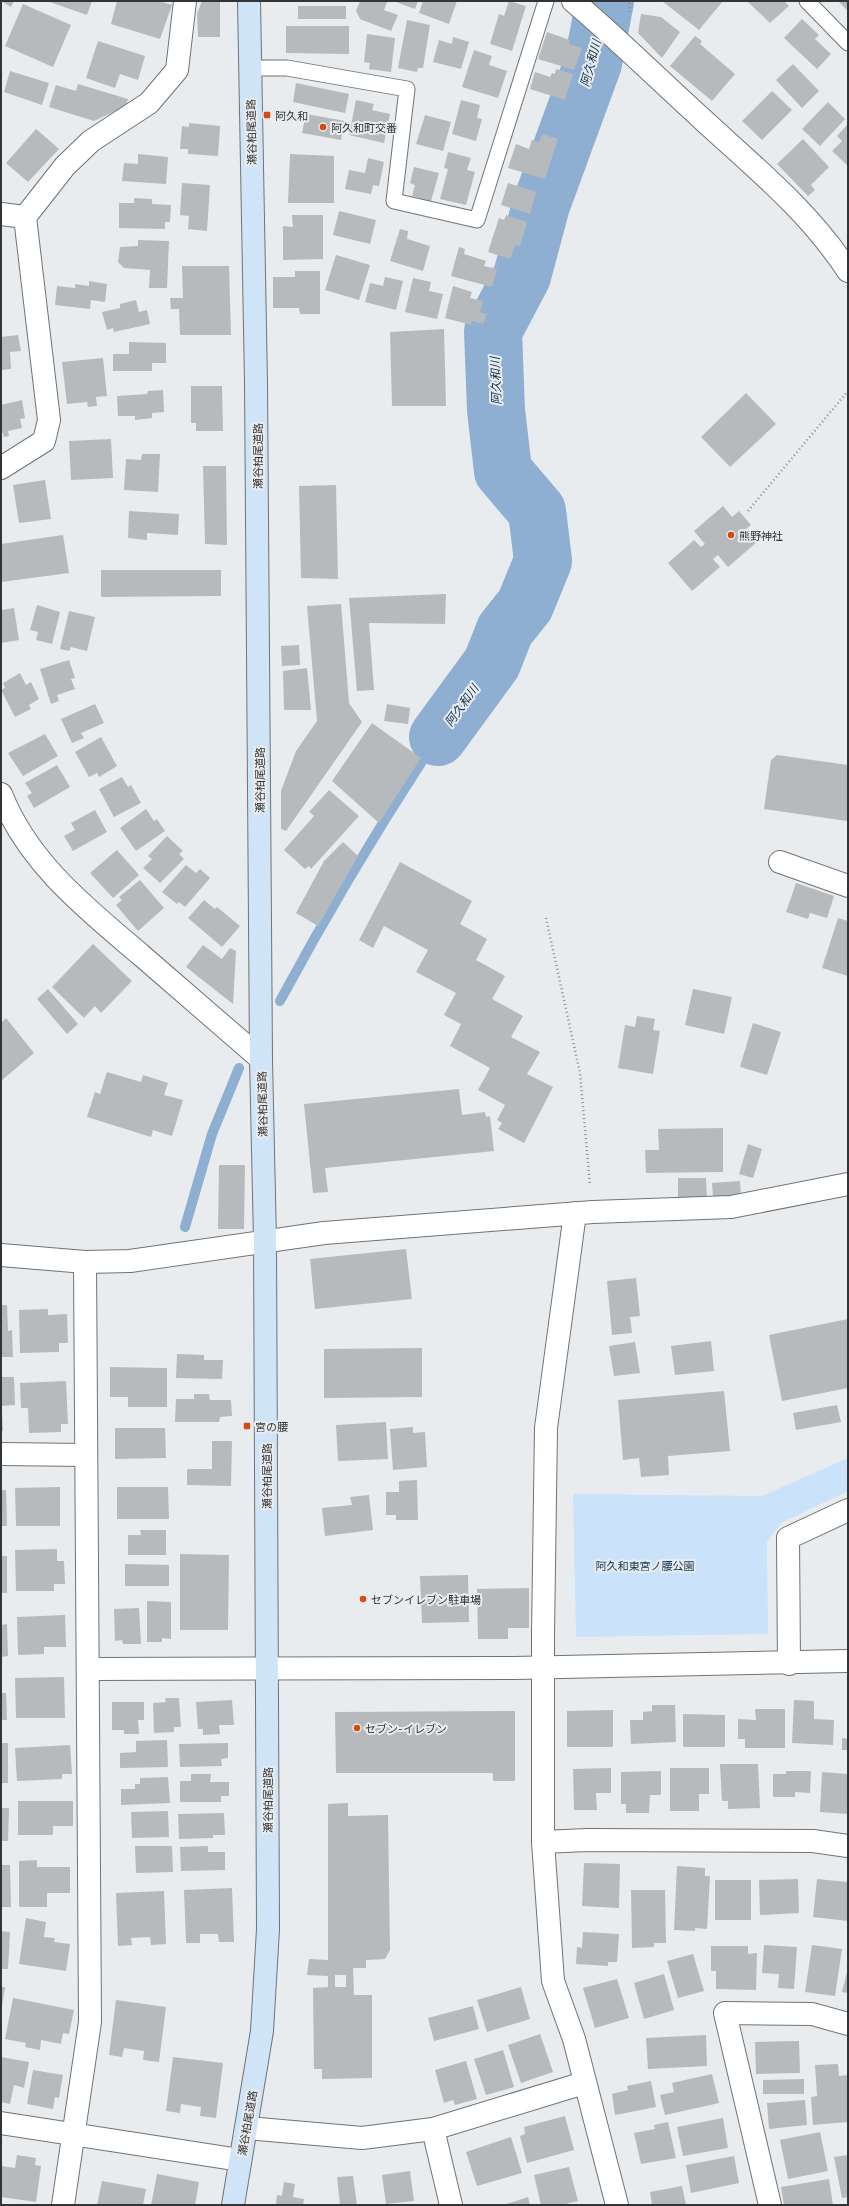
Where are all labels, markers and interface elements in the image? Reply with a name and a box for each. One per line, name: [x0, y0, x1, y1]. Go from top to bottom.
water label: 阿久和川: [577, 36, 603, 88]
street label: 瀬谷柏尾道路: [244, 99, 258, 165]
place label: 阿久和: [275, 109, 308, 122]
marker: 阿久和: [262, 110, 272, 120]
place label: 阿久和町交番: [331, 121, 397, 134]
marker: 阿久和町交番: [318, 122, 328, 132]
water label: 阿久和川: [487, 355, 503, 405]
street label: 瀬谷柏尾道路: [251, 423, 264, 489]
place label: 熊野神社: [739, 529, 783, 542]
marker: 熊野神社: [726, 530, 736, 540]
water label: 阿久和川: [441, 680, 482, 729]
street label: 瀬谷柏尾道路: [253, 747, 266, 813]
street label: 瀬谷柏尾道路: [255, 1071, 269, 1137]
place label: 宮の腰: [255, 1420, 288, 1433]
marker: 宮の腰: [242, 1421, 252, 1431]
street label: 瀬谷柏尾道路: [260, 1443, 273, 1509]
park label: 阿久和東宮ノ腰公園: [596, 1559, 695, 1572]
place label: セブンイレブン駐車場: [371, 1593, 481, 1606]
marker: セブンイレブン駐車場: [358, 1594, 368, 1604]
place label: セブン-イレブン: [365, 1722, 447, 1735]
marker: セブン-イレブン: [352, 1723, 362, 1733]
street label: 瀬谷柏尾道路: [261, 1767, 274, 1833]
street label: 瀬谷柏尾道路: [235, 2089, 259, 2157]

